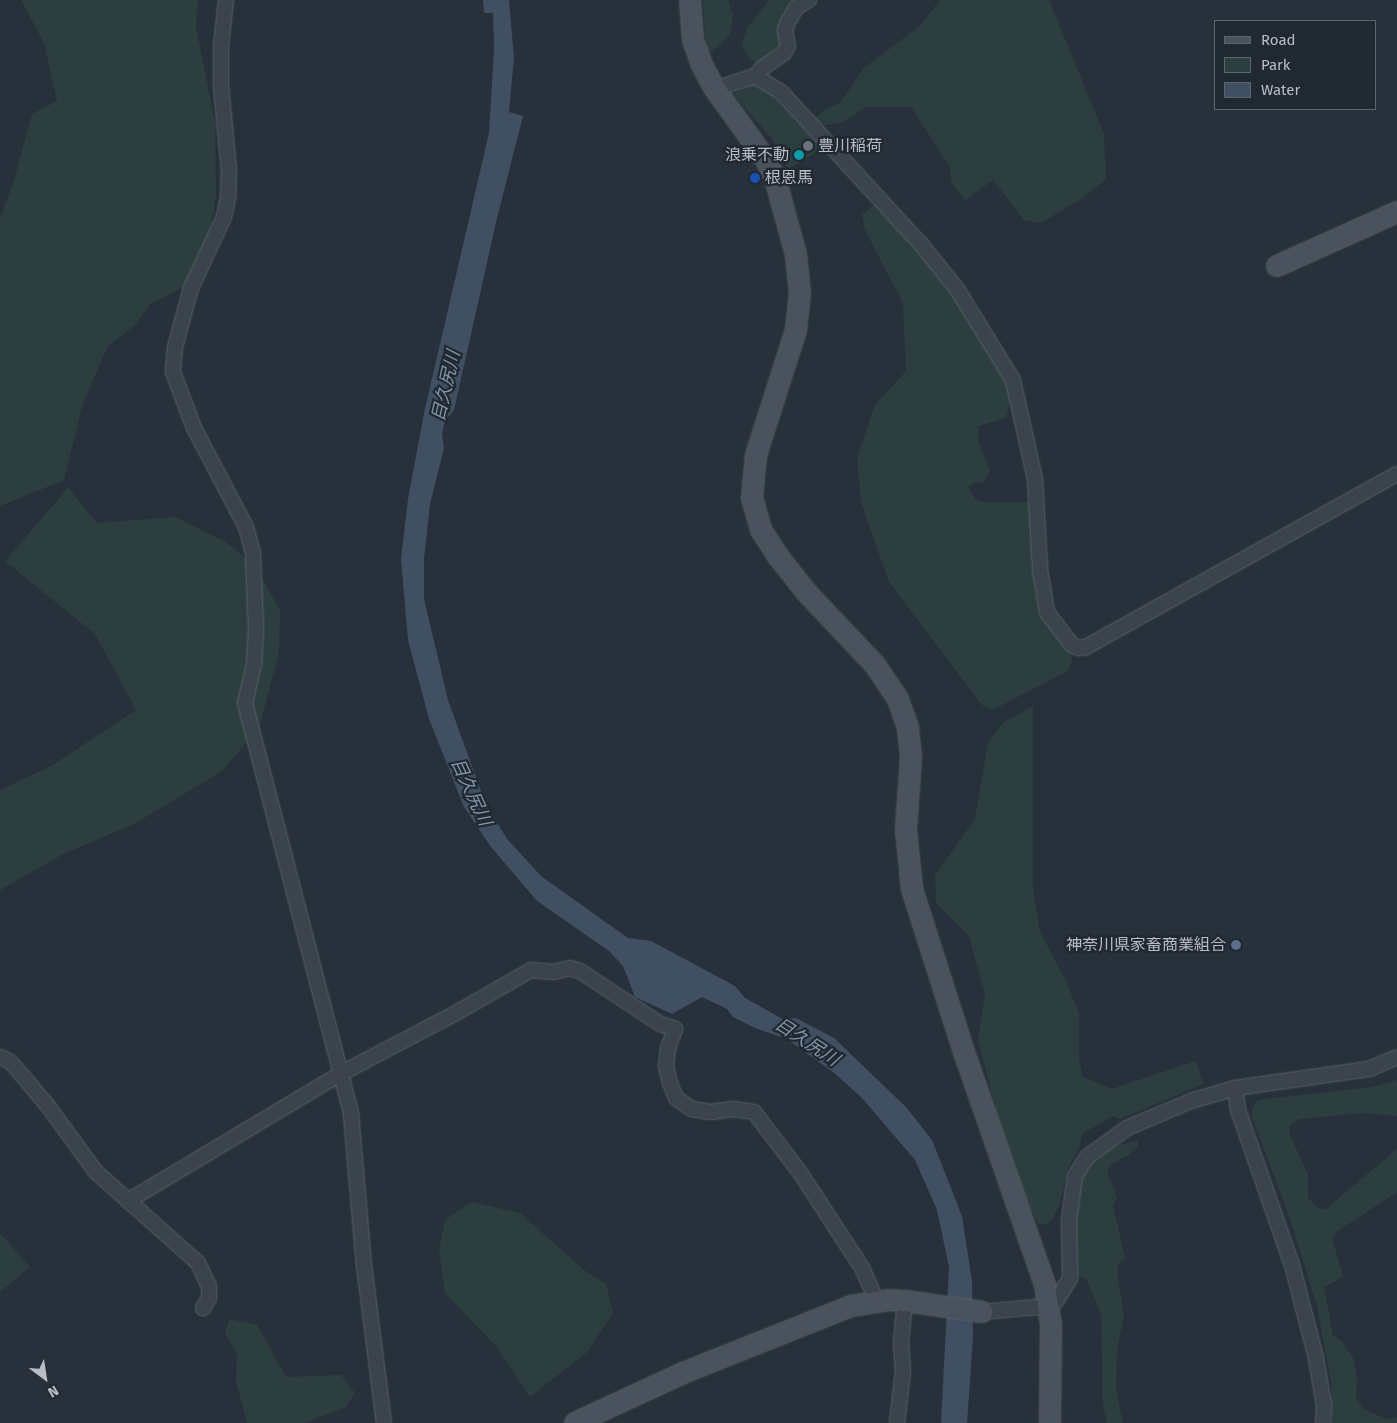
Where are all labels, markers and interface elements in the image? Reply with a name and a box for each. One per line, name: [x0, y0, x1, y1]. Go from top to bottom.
legend: [1214, 20, 1377, 110]
text: Road: [1261, 31, 1296, 49]
text: Park: [1261, 56, 1291, 74]
text: Water: [1261, 81, 1300, 99]
place label: 豊川稲荷: [818, 136, 882, 156]
marker: 豊川稲荷: [802, 140, 814, 152]
place label: 浪乗不動: [725, 145, 789, 165]
marker: 浪乗不動: [793, 149, 805, 161]
place label: 根恩馬: [765, 168, 813, 188]
marker: 根恩馬: [749, 172, 761, 184]
water label: 目久尻川: [427, 348, 465, 424]
water label: 目久尻川: [446, 755, 496, 829]
place label: 神奈川県家畜商業組合: [1066, 935, 1226, 955]
marker: 神奈川県家畜商業組合: [1230, 939, 1242, 951]
water label: 目久尻川: [771, 1013, 843, 1071]
north arrow: [20, 1353, 70, 1403]
text: N: [45, 1382, 61, 1401]

